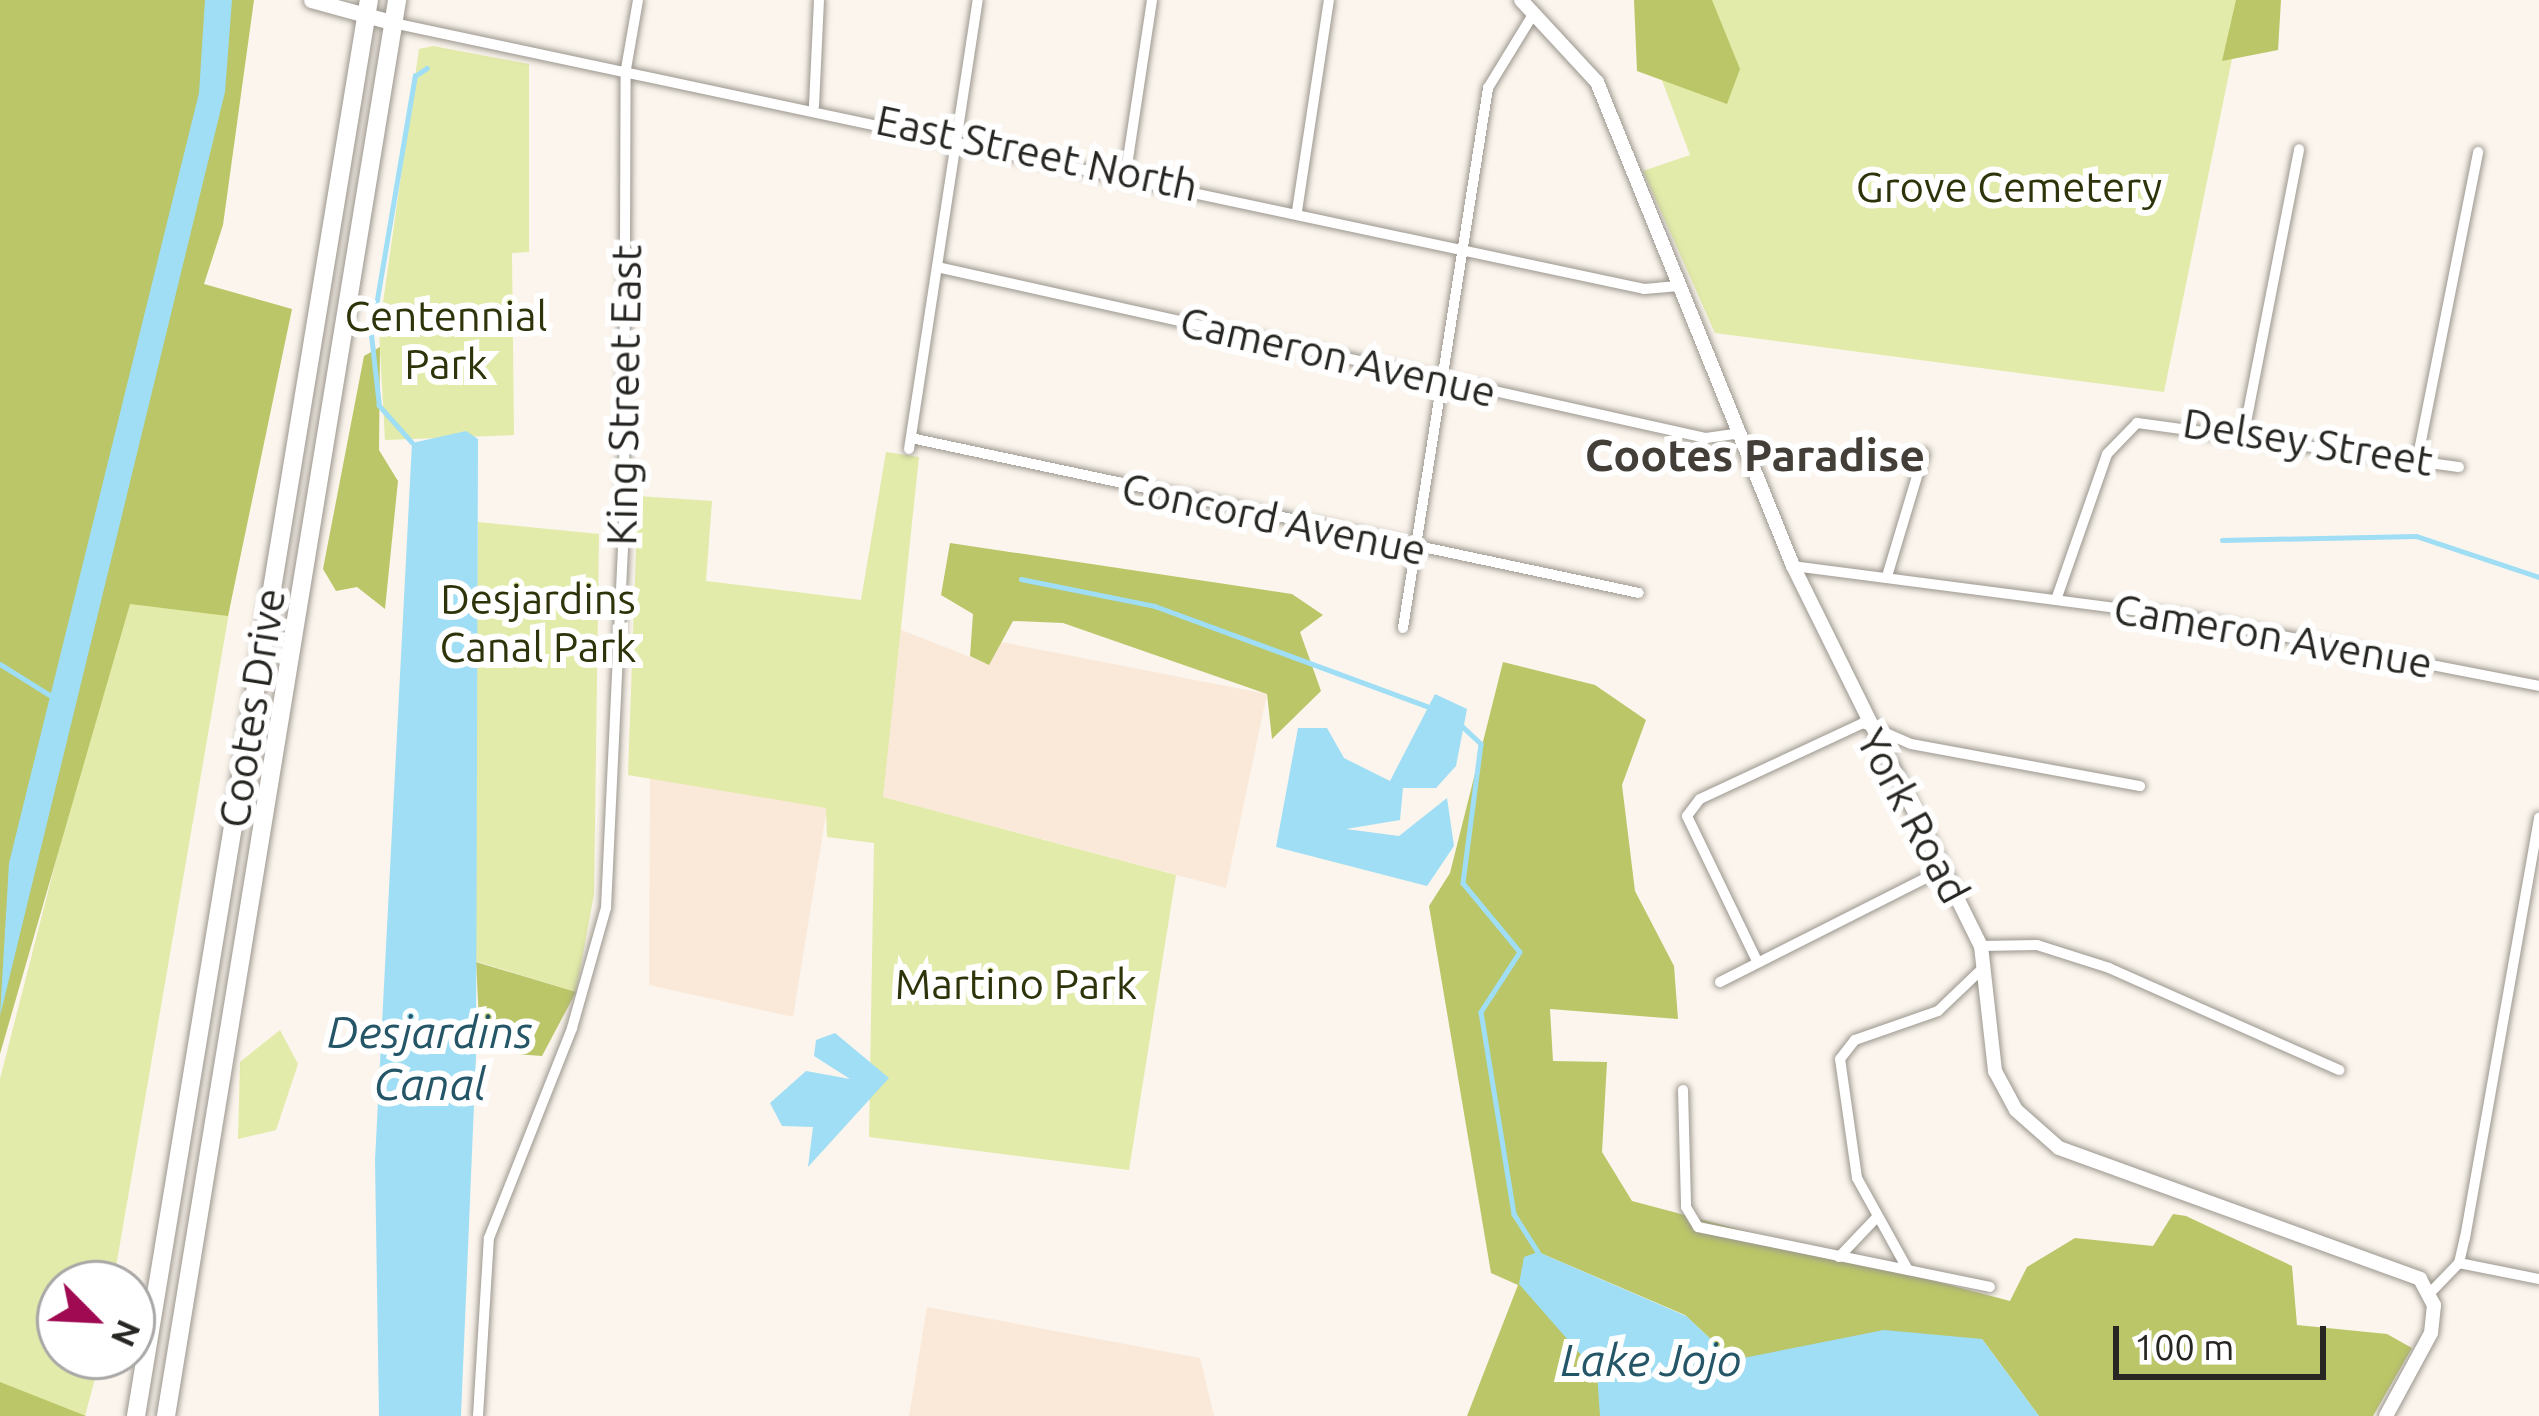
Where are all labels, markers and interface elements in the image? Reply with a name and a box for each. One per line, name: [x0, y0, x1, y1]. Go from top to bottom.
street label: East Street North: [872, 94, 1202, 212]
park label: Grove Cemetery: [1856, 162, 2162, 212]
street label: King Street East: [596, 244, 652, 546]
park label: Centennial Park: [344, 291, 548, 389]
street label: Cameron Avenue: [1175, 296, 1501, 418]
street label: Delsey Street: [2179, 397, 2437, 487]
district label: Cootes Paradise: [1585, 428, 1925, 482]
street label: Concord Avenue: [1117, 462, 1431, 576]
park label: Desjardins Canal Park: [439, 574, 637, 672]
street label: Cameron Avenue: [2110, 583, 2436, 689]
street label: Cootes Drive: [208, 585, 296, 831]
street label: York Road: [1846, 720, 1980, 912]
park label: Martino Park: [895, 959, 1137, 1009]
water label: Desjardins Canal: [327, 1005, 533, 1111]
north arrow: [36, 1260, 156, 1380]
scale bar: [2119, 1302, 2332, 1376]
text: N: [105, 1315, 149, 1352]
text: 100 m: [2134, 1326, 2234, 1367]
water label: Lake Jojo: [1561, 1333, 1741, 1387]

